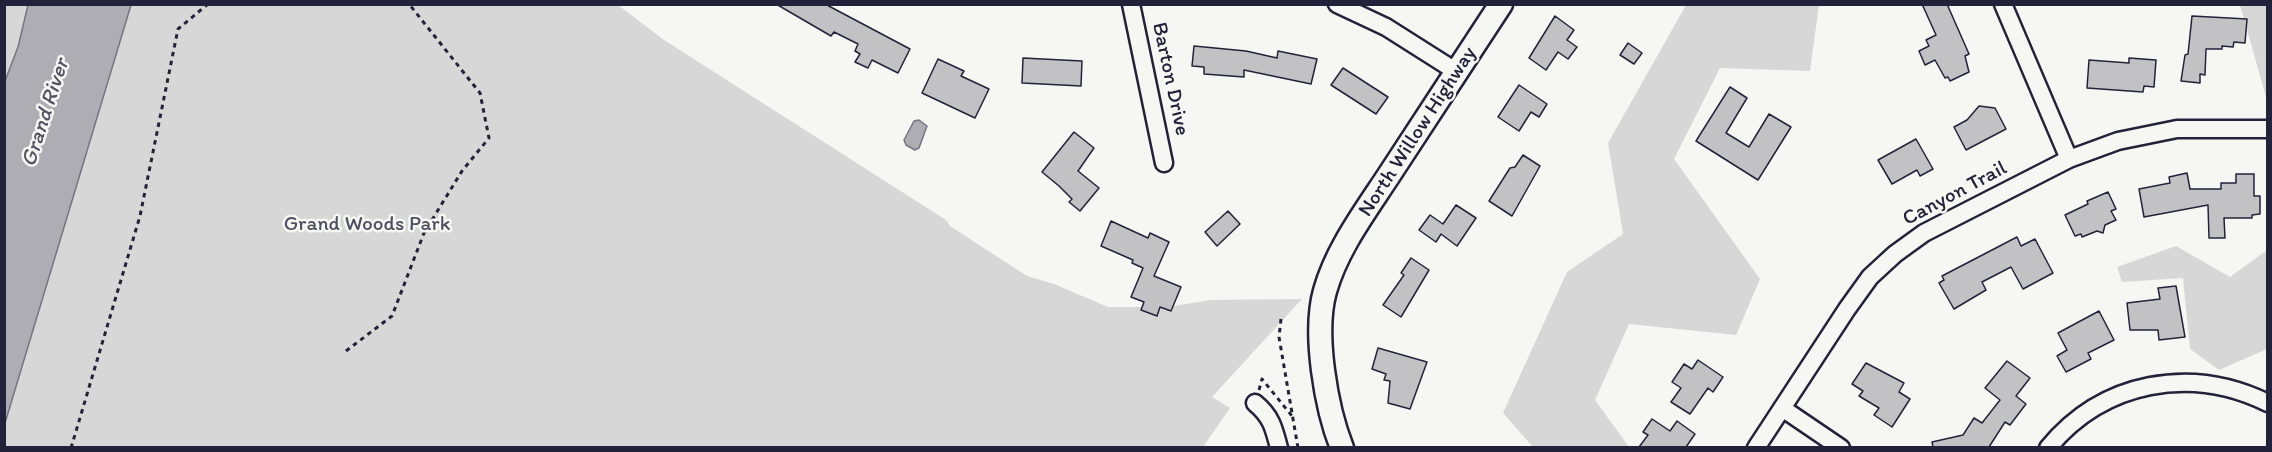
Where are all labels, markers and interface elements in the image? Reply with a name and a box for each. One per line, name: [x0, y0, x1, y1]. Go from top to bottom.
street label: Barton Drive: [1146, 20, 1194, 138]
street label: North Willow Highway: [1354, 42, 1482, 222]
water label: Grand River: [16, 56, 76, 170]
street label: Canyon Trail: [1899, 156, 2011, 232]
park label: Grand Woods Park: [284, 212, 450, 238]

